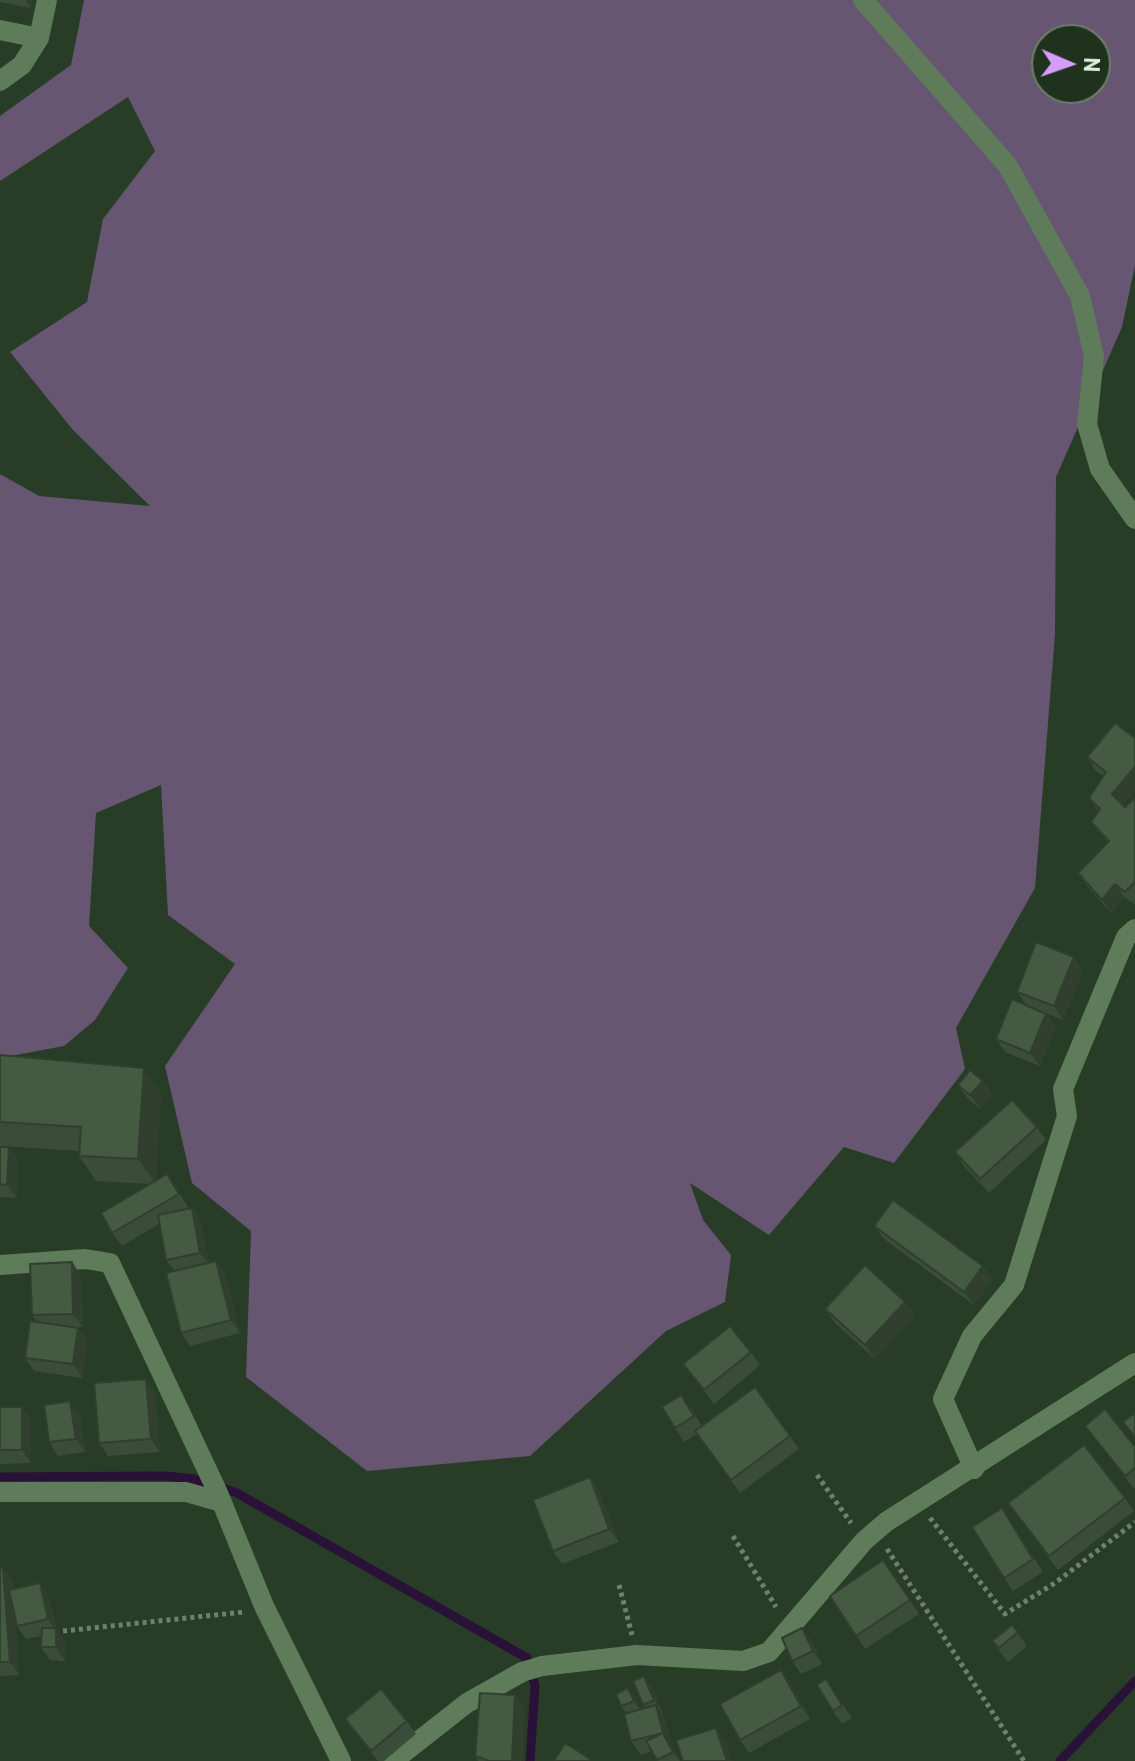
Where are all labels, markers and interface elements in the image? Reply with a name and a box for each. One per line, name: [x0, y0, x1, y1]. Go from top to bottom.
north arrow: [1031, 24, 1111, 104]
text: N: [1080, 57, 1106, 73]

